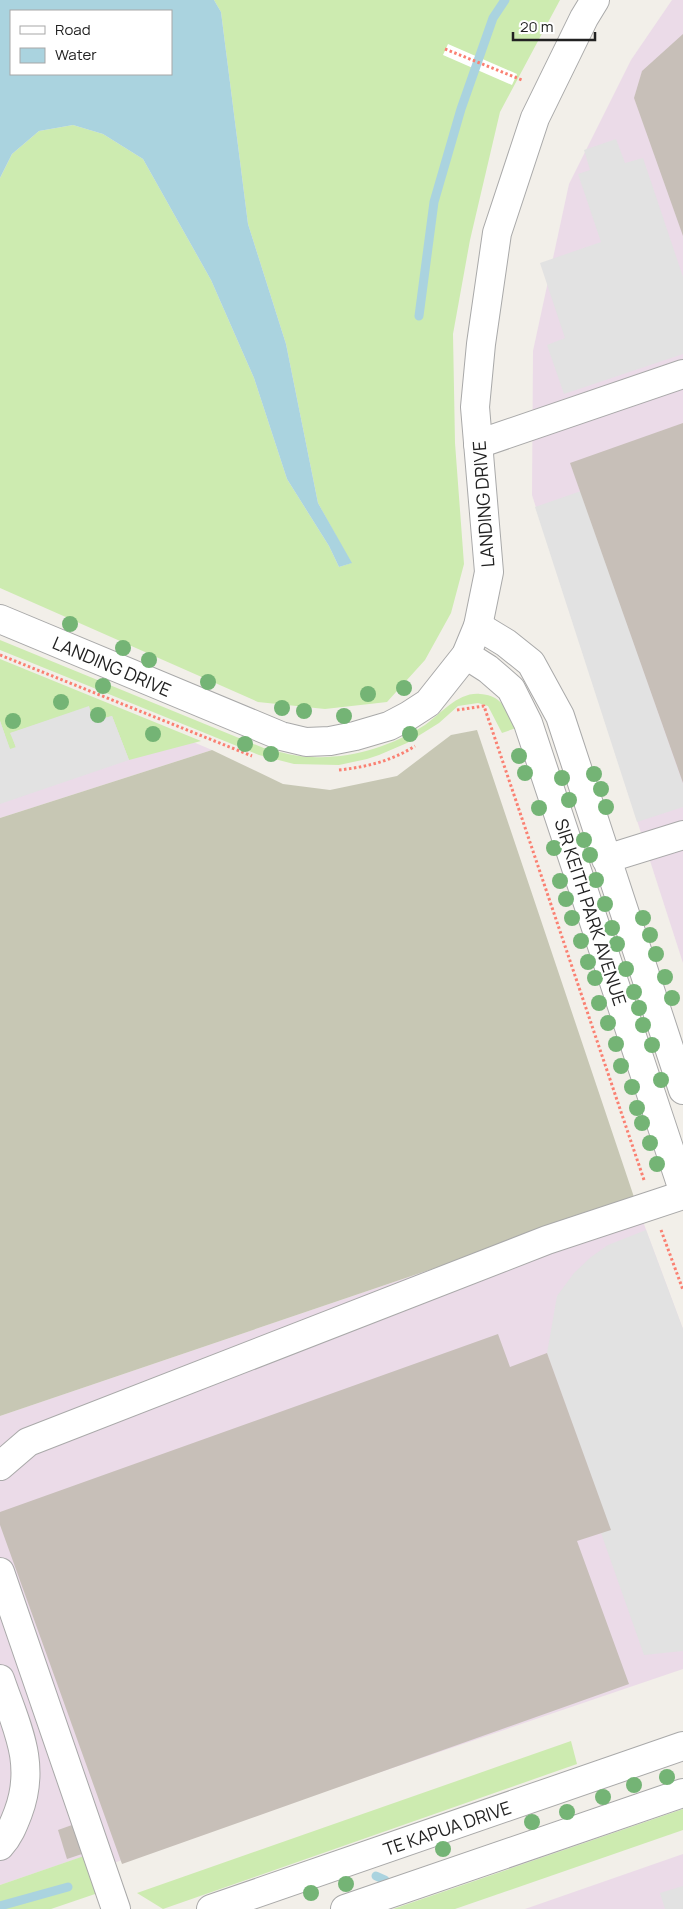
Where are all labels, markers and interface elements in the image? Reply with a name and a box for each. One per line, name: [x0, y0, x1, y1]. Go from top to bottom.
legend: [10, 10, 172, 75]
scale bar: [513, 10, 596, 42]
text: 20 m: [520, 16, 553, 37]
text: Road: [55, 19, 91, 40]
text: Water: [55, 44, 97, 65]
street label: LANDING DRIVE: [467, 440, 499, 568]
street label: LANDING DRIVE: [49, 630, 175, 702]
street label: SIR KEITH PARK AVENUE: [549, 815, 633, 1009]
street label: TE KAPUA DRIVE: [380, 1795, 514, 1861]

